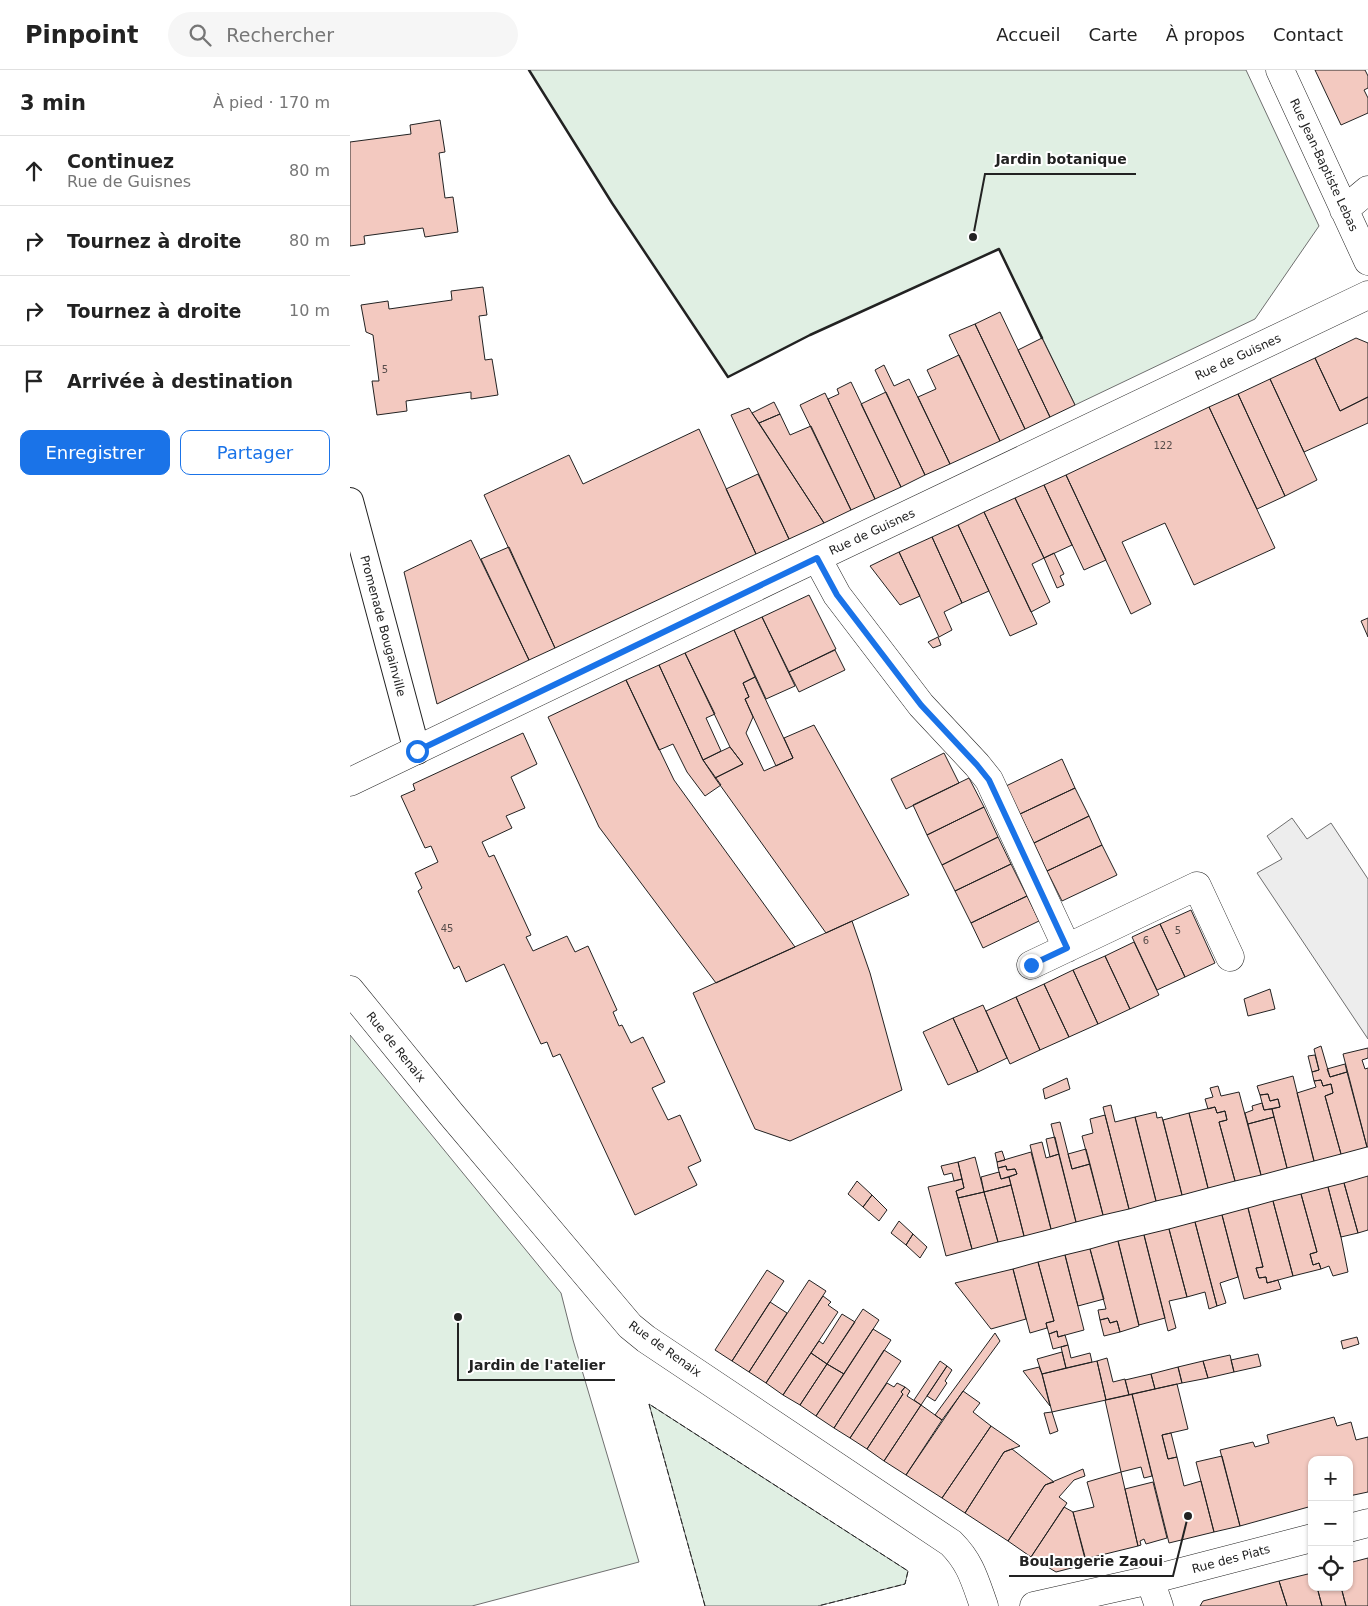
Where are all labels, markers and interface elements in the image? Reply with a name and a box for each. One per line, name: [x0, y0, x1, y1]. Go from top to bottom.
search box: [168, 12, 518, 57]
text: Pinpoint: [25, 21, 138, 49]
icon: search: [186, 21, 214, 49]
text: Rechercher: [226, 24, 334, 46]
text: Accueil: [996, 24, 1061, 45]
text: Carte: [1089, 24, 1138, 45]
text: À propos: [1166, 24, 1245, 45]
text: Contact: [1273, 24, 1343, 45]
text: 3 min: [20, 91, 86, 115]
text: À pied · 170 m: [213, 93, 330, 112]
street label: Rue Jean-Baptiste Lebas: [1287, 96, 1361, 234]
callout: Jardin botanique: [985, 145, 1136, 174]
text: Continuez: [67, 150, 174, 172]
text: Jardin botanique: [994, 151, 1127, 167]
icon: ahead: [20, 157, 48, 185]
text: 80 m: [289, 161, 330, 180]
text: Rue de Guisnes: [67, 172, 191, 191]
icon: right: [20, 227, 48, 255]
text: Tournez à droite: [67, 230, 241, 252]
text: 80 m: [289, 231, 330, 250]
icon: right: [20, 297, 48, 325]
text: Tournez à droite: [67, 300, 241, 322]
text: 10 m: [289, 301, 330, 320]
street label: Rue de Guisnes: [1193, 331, 1283, 383]
house number: 5: [382, 364, 388, 375]
icon: arrive: [20, 367, 48, 395]
text: Arrivée à destination: [67, 370, 293, 392]
button: Enregistrer: [20, 430, 170, 475]
button: Partager: [180, 430, 330, 475]
house number: 122: [1153, 440, 1173, 451]
street label: Rue de Guisnes: [827, 506, 917, 558]
street label: Promenade Bougainville: [357, 554, 409, 698]
route start: [406, 740, 429, 763]
house number: 45: [441, 923, 453, 934]
house number: 5: [1175, 925, 1181, 936]
house number: 6: [1143, 935, 1149, 946]
route end: [1020, 954, 1043, 977]
street label: Rue de Renaix: [363, 1009, 429, 1085]
street label: Rue de Renaix: [626, 1318, 704, 1380]
callout: Jardin de l'atelier: [458, 1351, 615, 1380]
text: Jardin de l'atelier: [468, 1357, 605, 1373]
map controls: [1308, 1456, 1353, 1591]
button: +: [1308, 1456, 1353, 1501]
button: −: [1308, 1501, 1353, 1546]
street label: Rue des Piats: [1190, 1542, 1272, 1576]
button: locate: [1308, 1546, 1353, 1591]
callout: Boulangerie Zaoui: [1009, 1547, 1173, 1576]
text: Boulangerie Zaoui: [1019, 1553, 1163, 1569]

